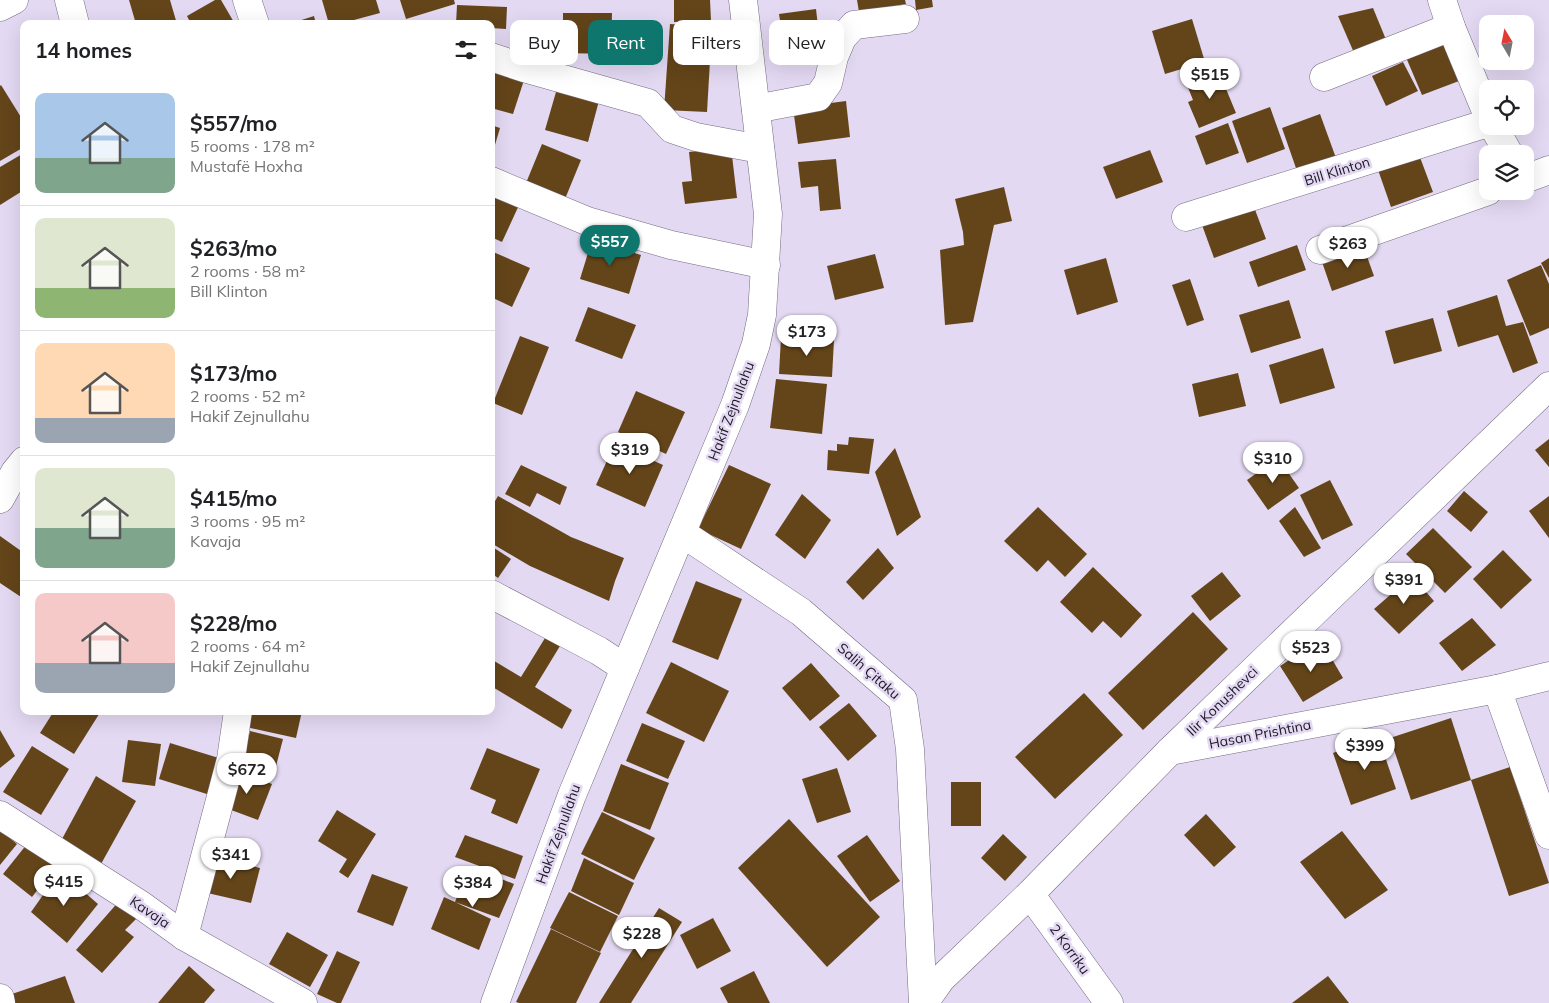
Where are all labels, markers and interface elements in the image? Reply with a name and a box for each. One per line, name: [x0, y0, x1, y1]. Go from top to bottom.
north arrow: [1479, 15, 1534, 70]
map controls: [1479, 15, 1534, 200]
chip: Buy: [510, 20, 578, 65]
chip: Rent: [588, 20, 663, 65]
chip: Filters: [673, 20, 759, 65]
chip: New: [769, 20, 844, 65]
icon: filters: [452, 36, 480, 64]
text: 14 homes: [35, 37, 132, 63]
pin: $515: [1180, 58, 1240, 100]
text: $515: [1191, 64, 1229, 84]
button: locate: [1479, 80, 1534, 135]
text: $557/mo: [190, 110, 277, 136]
icon: home: [75, 113, 135, 173]
text: 5 rooms · 178 m²: [190, 136, 315, 156]
button: layers: [1479, 145, 1534, 200]
street label: Bill Klinton: [1302, 152, 1372, 190]
text: Mustafë Hoxha: [190, 156, 303, 176]
pin: $557: [580, 224, 640, 267]
pin: $263: [1318, 226, 1378, 269]
text: $557: [591, 231, 629, 251]
text: $263: [1329, 233, 1367, 253]
text: $263/mo: [190, 235, 277, 261]
icon: home: [75, 238, 135, 298]
text: 2 rooms · 58 m²: [190, 261, 305, 281]
text: Bill Klinton: [190, 281, 268, 301]
pin: $173: [777, 314, 837, 357]
text: $173: [788, 321, 826, 341]
street label: Hakif Zejnullahu: [704, 359, 758, 463]
text: $173/mo: [190, 360, 277, 386]
icon: home: [75, 363, 135, 423]
text: 2 rooms · 52 m²: [190, 386, 305, 406]
text: Hakif Zejnullahu: [190, 406, 310, 426]
pin: $319: [600, 432, 660, 475]
text: $319: [611, 439, 649, 459]
pin: $310: [1243, 442, 1303, 484]
text: $310: [1254, 448, 1292, 468]
text: $415/mo: [190, 485, 277, 511]
icon: home: [75, 488, 135, 548]
text: 3 rooms · 95 m²: [190, 511, 305, 531]
text: Kavaja: [190, 531, 241, 551]
pin: $391: [1374, 562, 1434, 605]
text: $391: [1385, 569, 1423, 589]
text: $228/mo: [190, 610, 277, 636]
icon: home: [75, 613, 135, 673]
pin: $523: [1281, 630, 1341, 673]
text: 2 rooms · 64 m²: [190, 636, 305, 656]
text: $523: [1292, 637, 1330, 657]
street label: Salih Çitaku: [834, 639, 904, 703]
text: Hakif Zejnullahu: [190, 656, 310, 676]
street label: Ilir Konushevci: [1183, 662, 1261, 740]
street label: Hasan Prishtina: [1207, 715, 1313, 753]
pin: $399: [1335, 728, 1395, 771]
text: $399: [1346, 735, 1384, 755]
pin: $672: [217, 752, 277, 795]
text: $672: [228, 759, 266, 779]
street label: Hakif Zejnullahu: [532, 782, 584, 886]
pin: $341: [201, 838, 261, 880]
text: $341: [212, 844, 250, 864]
pin: $415: [34, 864, 94, 907]
pin: $384: [443, 866, 503, 908]
text: $415: [45, 871, 83, 891]
text: $384: [454, 872, 492, 892]
street label: Kavaja: [126, 892, 174, 932]
pin: $228: [612, 916, 672, 959]
street label: 2 Korriku: [1046, 920, 1094, 978]
text: $228: [623, 923, 661, 943]

